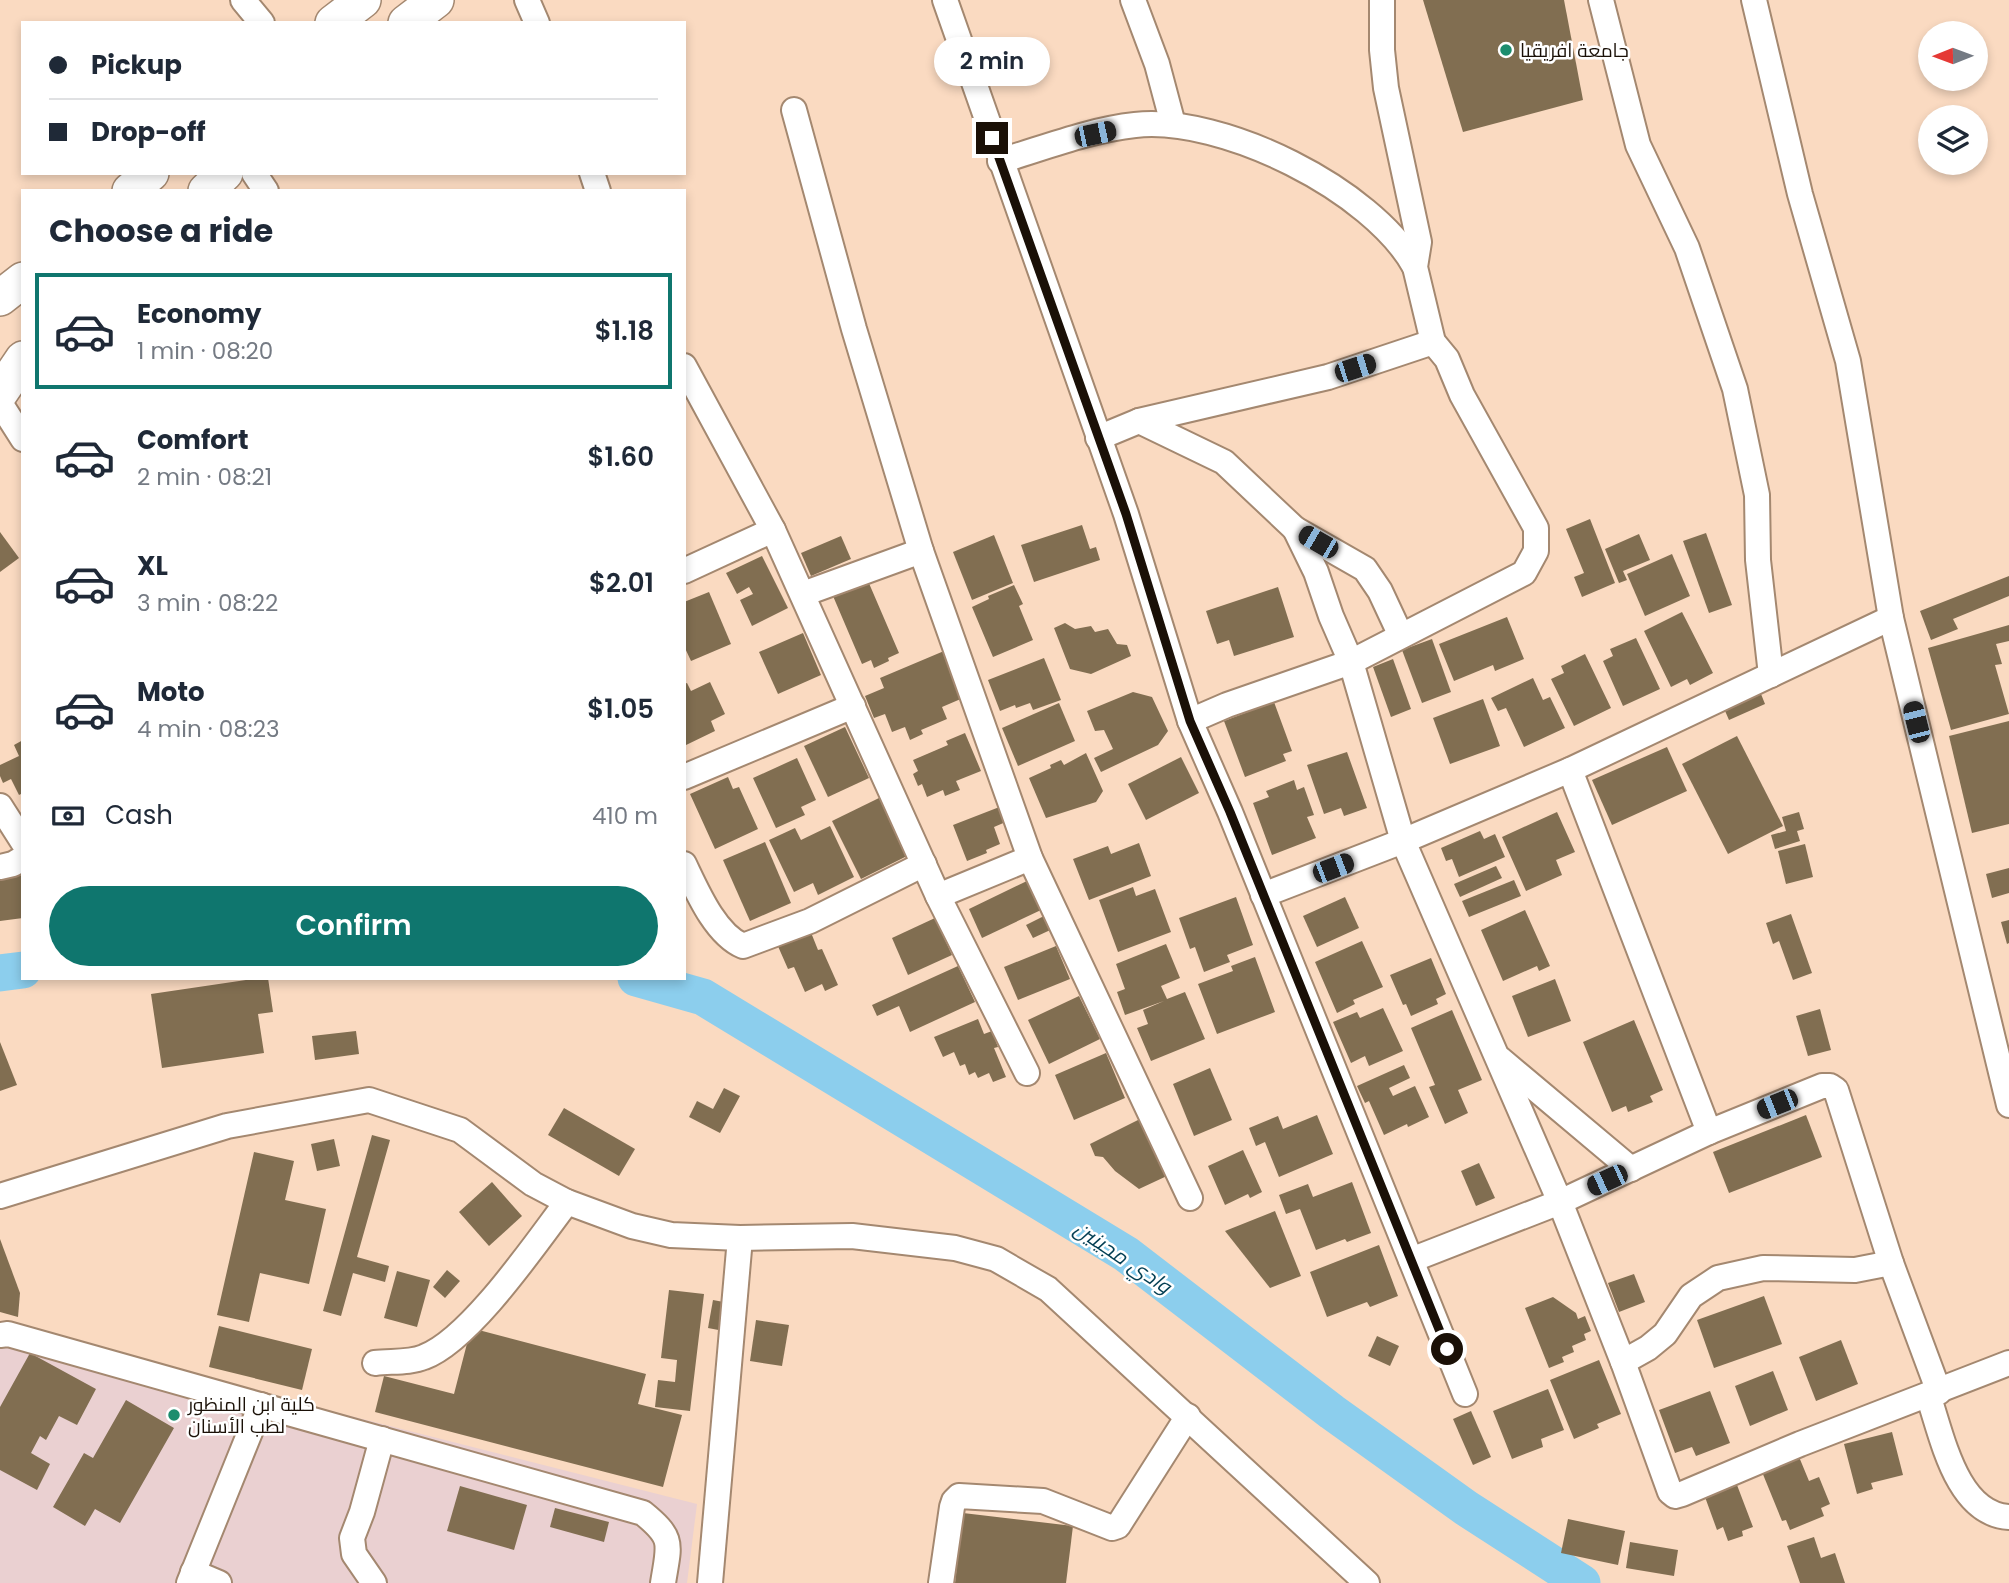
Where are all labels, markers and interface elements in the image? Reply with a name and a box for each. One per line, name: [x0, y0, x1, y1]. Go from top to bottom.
north arrow: [1918, 21, 1988, 91]
map controls: [1918, 21, 1988, 175]
callout: 2 min: [934, 37, 1050, 86]
place label: جامعة افريقيا: [1520, 37, 1629, 64]
marker: جامعة افريقيا: [1498, 42, 1514, 58]
text: 2 min: [960, 45, 1024, 77]
text: Pickup: [91, 47, 182, 83]
button: layers: [1918, 105, 1988, 175]
text: Drop-off: [91, 114, 206, 150]
car: [1073, 119, 1118, 149]
route end: [976, 122, 1008, 154]
text: Choose a ride: [49, 208, 273, 253]
text: Economy: [137, 296, 261, 332]
icon: car: [53, 300, 116, 363]
text: $1.18: [595, 313, 654, 349]
text: 1 min · 08:20: [137, 335, 273, 367]
car: [1332, 352, 1379, 384]
text: Comfort: [137, 422, 249, 458]
icon: car: [53, 426, 116, 489]
text: $1.60: [587, 439, 654, 475]
text: 2 min · 08:21: [137, 461, 272, 493]
car: [1295, 522, 1342, 562]
text: XL: [137, 548, 168, 584]
icon: car: [53, 552, 116, 615]
text: $2.01: [589, 565, 654, 601]
text: 3 min · 08:22: [137, 587, 278, 619]
text: Moto: [137, 674, 205, 710]
icon: car: [53, 678, 116, 741]
text: $1.05: [587, 691, 654, 727]
car: [1901, 699, 1932, 745]
text: 4 min · 08:23: [137, 713, 279, 745]
icon: cash: [49, 797, 87, 835]
text: Cash: [105, 797, 173, 833]
text: 410 m: [592, 800, 658, 832]
car: [1310, 851, 1357, 885]
button: Confirm: [49, 886, 658, 966]
car: [1754, 1086, 1801, 1122]
car: [1584, 1162, 1631, 1198]
water label: وادي مجينين: [1067, 1214, 1179, 1304]
route start: [1431, 1333, 1463, 1365]
place label: كلية ابن المنظور لطب الأسنان: [187, 1391, 315, 1440]
marker: كلية ابن المنظور لطب الأسنان: [166, 1407, 182, 1423]

